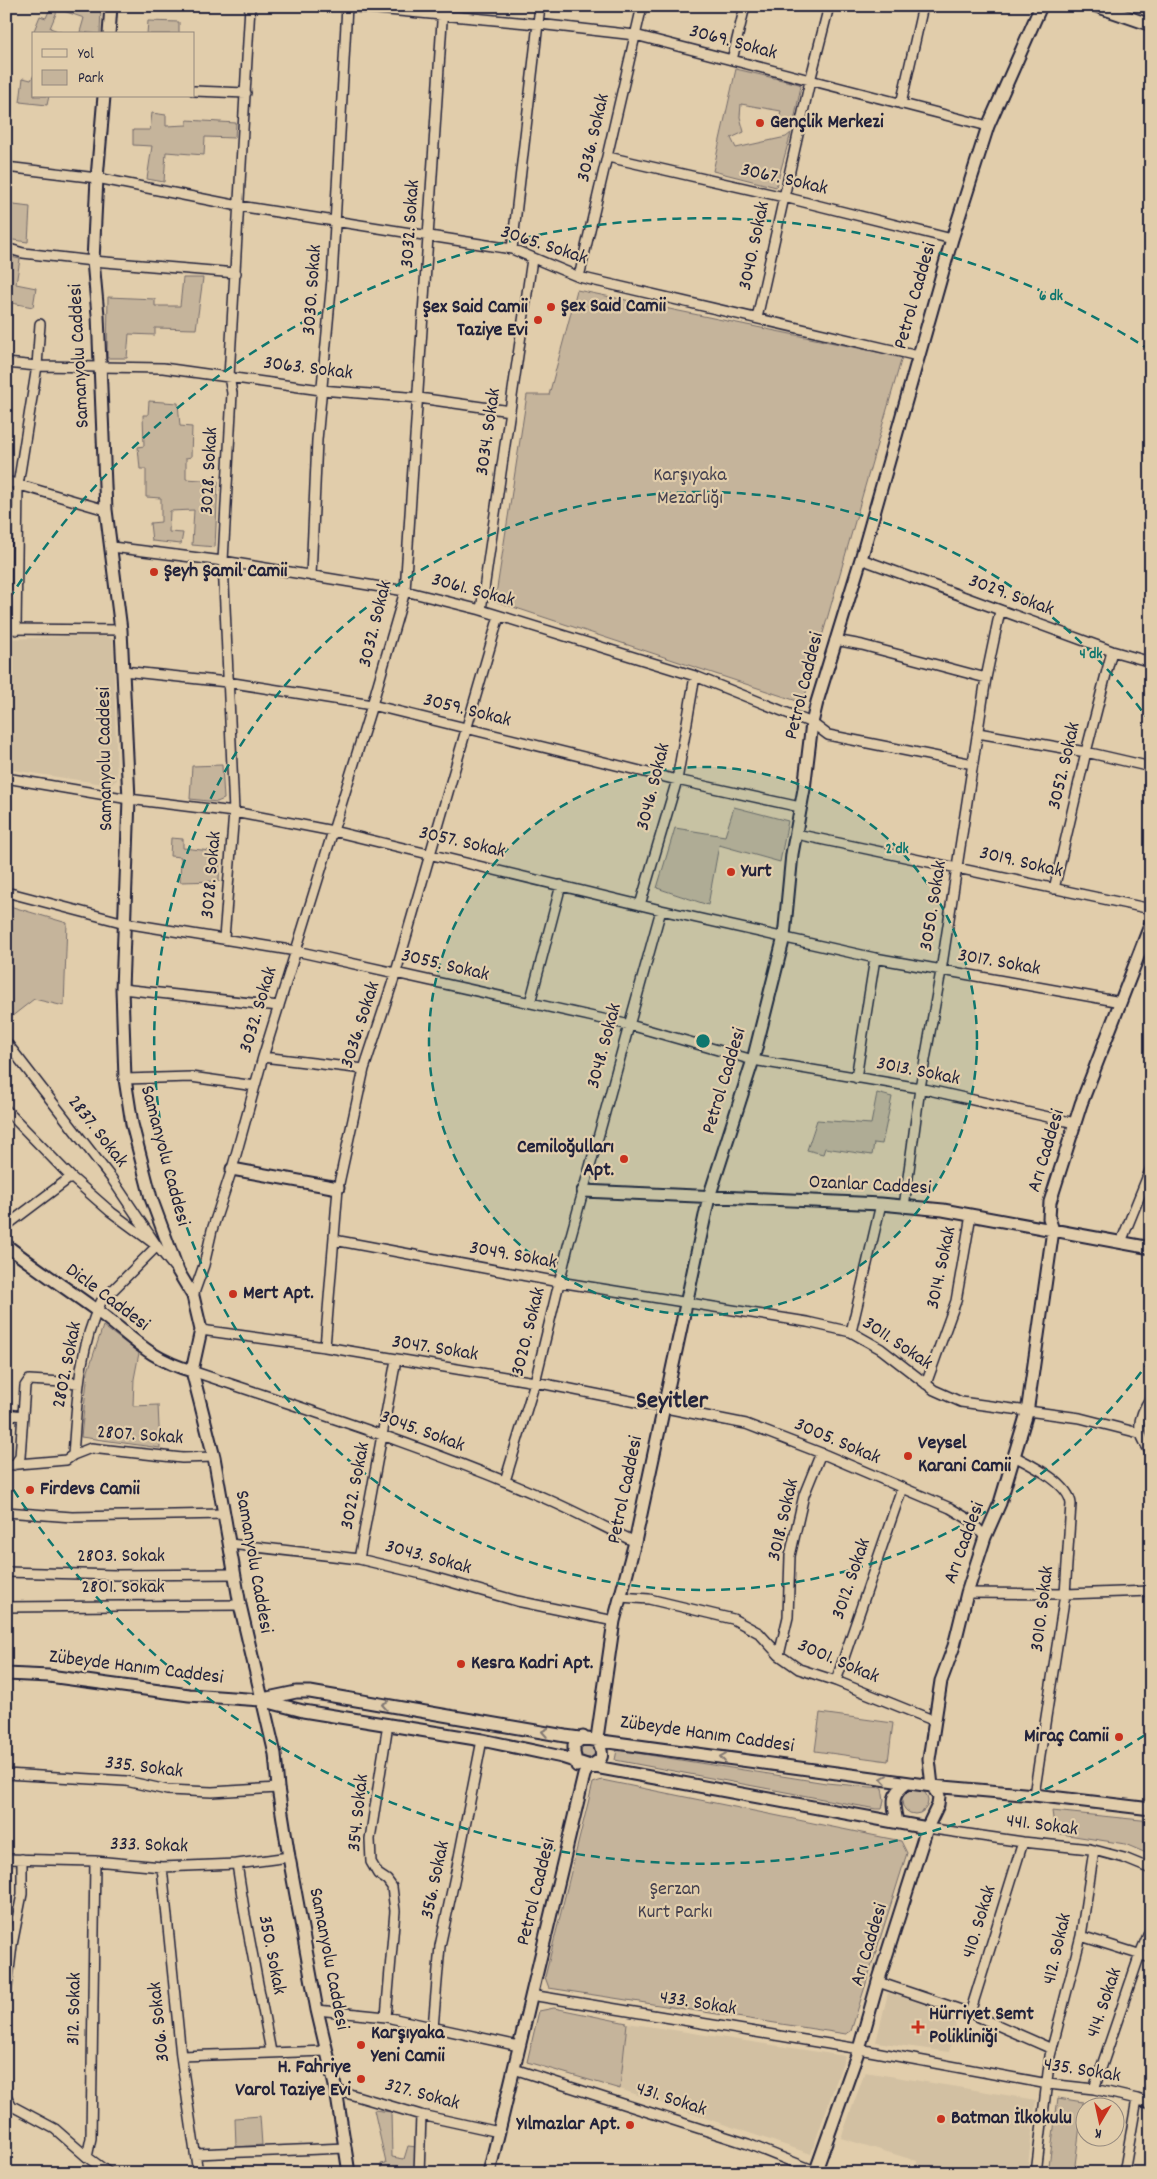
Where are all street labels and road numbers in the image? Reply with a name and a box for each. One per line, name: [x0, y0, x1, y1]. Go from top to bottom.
street label: 3069. Sokak: [686, 18, 780, 68]
street label: 3036. Sokak: [570, 91, 618, 185]
street label: 3067. Sokak: [738, 156, 830, 204]
street label: 3032. Sokak: [394, 179, 428, 269]
street label: 3040. Sokak: [732, 199, 778, 293]
street label: 3065. Sokak: [497, 219, 591, 273]
street label: Petrol Caddesi: [887, 239, 945, 353]
street label: 3030. Sokak: [296, 244, 330, 336]
street label: Samanyolu Caddesi: [62, 283, 98, 429]
street label: 3063. Sokak: [262, 350, 354, 388]
street label: 3034. Sokak: [469, 386, 509, 478]
street label: 3028. Sokak: [194, 426, 226, 516]
street label: 3061. Sokak: [428, 566, 518, 616]
street label: 3029. Sokak: [964, 568, 1058, 624]
street label: 3032. Sokak: [352, 578, 400, 670]
street label: Petrol Caddesi: [778, 629, 832, 743]
street label: Samanyolu Caddesi: [91, 686, 121, 831]
street label: 3059. Sokak: [420, 687, 514, 735]
street label: 3052. Sokak: [1041, 719, 1089, 813]
street label: 3046. Sokak: [630, 740, 678, 834]
street label: 3057. Sokak: [416, 819, 508, 867]
street label: 3028. Sokak: [194, 830, 230, 920]
street label: 3019. Sokak: [977, 840, 1065, 886]
street label: 3050. Sokak: [913, 859, 955, 953]
street label: 3055. Sokak: [398, 942, 492, 990]
street label: 3017. Sokak: [956, 942, 1042, 984]
street label: 3032. Sokak: [233, 963, 285, 1057]
street label: 3036. Sokak: [334, 978, 388, 1072]
street label: 3048. Sokak: [580, 1000, 630, 1092]
street label: Petrol Caddesi: [696, 1024, 755, 1138]
street label: 3013. Sokak: [874, 1050, 962, 1094]
street label: Samanyolu Caddesi: [132, 1083, 196, 1230]
street label: 2837. Sokak: [60, 1090, 134, 1174]
street label: Arı Caddesi: [1021, 1106, 1073, 1196]
street label: Ozanlar Caddesi: [808, 1169, 932, 1203]
street label: 3014. Sokak: [920, 1224, 964, 1312]
street label: 3049. Sokak: [467, 1235, 559, 1277]
street label: Dicle Caddesi: [59, 1257, 155, 1339]
street label: 3020. Sokak: [504, 1285, 554, 1379]
street label: 3011. Sokak: [856, 1310, 938, 1378]
street label: 2802. Sokak: [46, 1319, 90, 1411]
street label: 3047. Sokak: [390, 1328, 480, 1370]
street label: 3045. Sokak: [376, 1404, 468, 1460]
street label: 3005. Sokak: [789, 1411, 885, 1473]
street label: 2807. Sokak: [96, 1419, 184, 1453]
street label: Petrol Caddesi: [601, 1433, 651, 1547]
street label: 3022. Sokak: [334, 1440, 378, 1532]
street label: 3018. Sokak: [761, 1476, 807, 1564]
street label: Samanyolu Caddesi: [227, 1488, 279, 1636]
street label: Arı Caddesi: [937, 1498, 993, 1588]
street label: 3043. Sokak: [382, 1533, 474, 1583]
street label: 3012. Sokak: [825, 1535, 879, 1623]
street label: 2803. Sokak: [77, 1543, 165, 1571]
street label: 3010. Sokak: [1024, 1564, 1062, 1654]
street label: 2801. Sokak: [81, 1574, 165, 1602]
street label: 3001. Sokak: [793, 1632, 883, 1692]
street label: Zübeyde Hanım Caddesi: [47, 1643, 225, 1693]
street label: Zübeyde Hanım Caddesi: [618, 1709, 796, 1761]
street label: 335. Sokak: [103, 1749, 185, 1787]
street label: 354. Sokak: [341, 1773, 377, 1853]
street label: 441. Sokak: [1004, 1808, 1080, 1844]
street label: 333. Sokak: [110, 1831, 188, 1861]
street label: Petrol Caddesi: [510, 1835, 564, 1949]
street label: 356. Sokak: [414, 1838, 458, 1922]
street label: 410. Sokak: [956, 1882, 1004, 1962]
street label: Samanyolu Caddesi: [300, 1885, 356, 2033]
street label: Arı Caddesi: [844, 1900, 896, 1990]
street label: 412. Sokak: [1036, 1910, 1080, 1988]
street label: 350. Sokak: [250, 1913, 292, 1997]
street label: 414. Sokak: [1080, 1964, 1130, 2042]
street label: 312. Sokak: [60, 1972, 90, 2046]
street label: 306. Sokak: [142, 1980, 178, 2064]
street label: 433. Sokak: [658, 1984, 738, 2024]
street label: 435. Sokak: [1041, 2051, 1123, 2091]
street label: 327. Sokak: [381, 2072, 463, 2118]
street label: 431. Sokak: [632, 2075, 710, 2125]

